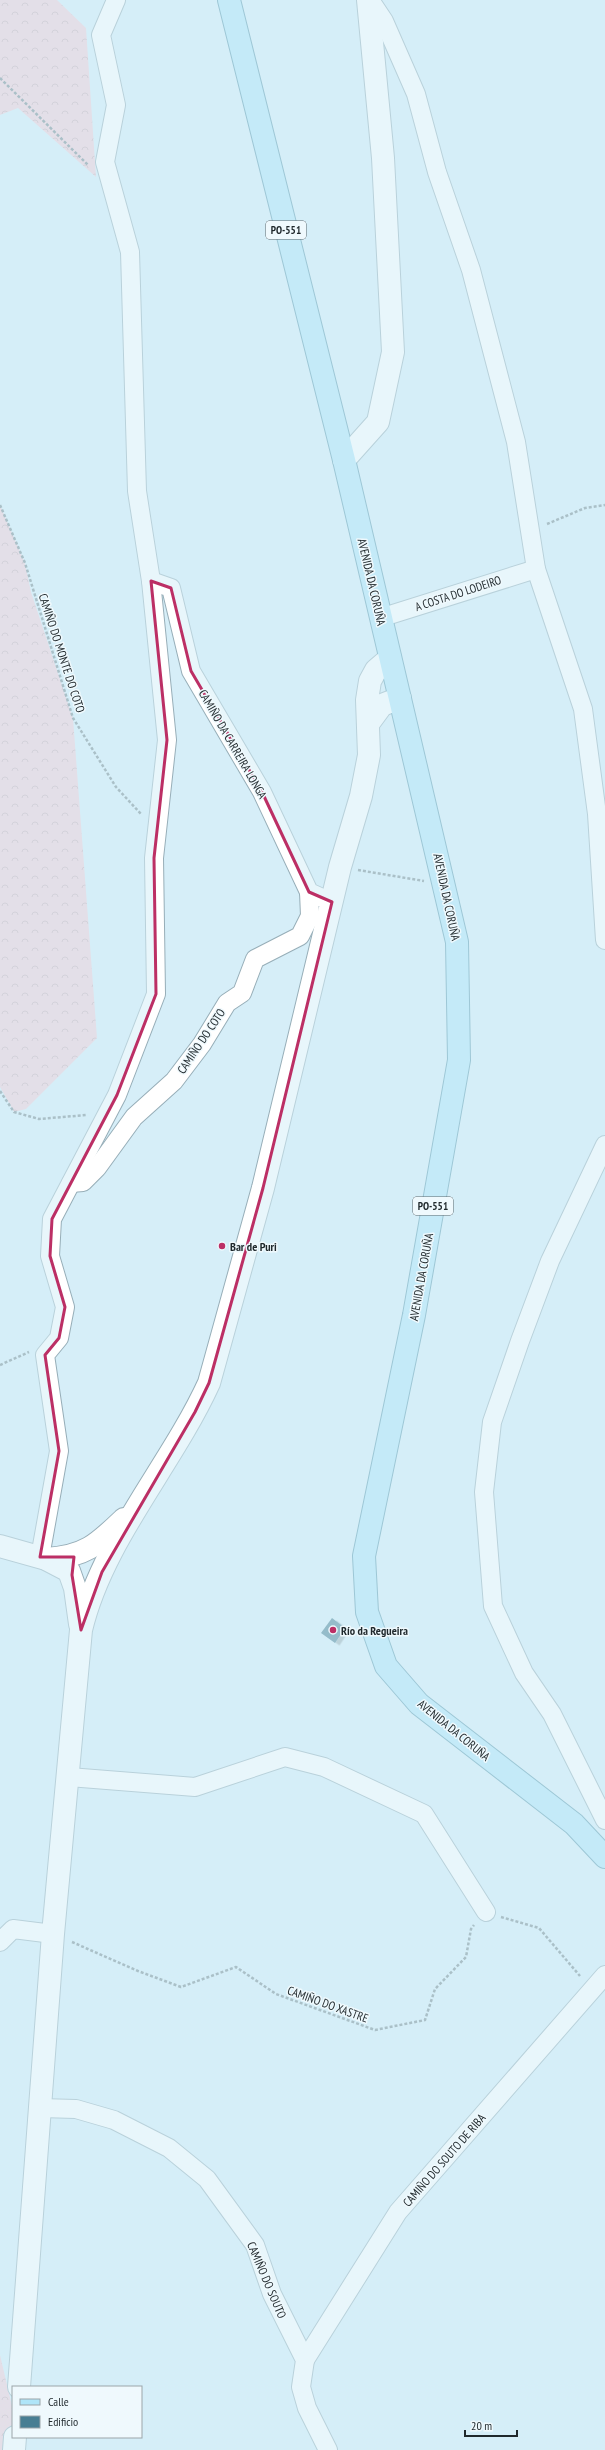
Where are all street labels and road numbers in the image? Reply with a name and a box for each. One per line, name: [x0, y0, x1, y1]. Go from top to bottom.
road number: PO-551: [266, 221, 306, 239]
street label: AVENIDA DA CORUÑA: [355, 537, 389, 627]
street label: A COSTA DO LODEIRO: [413, 572, 503, 614]
street label: CAMIÑO DO MONTE DO COTO: [36, 592, 88, 715]
street label: CAMIÑO DA CARREIRA LONGA: [196, 687, 270, 801]
street label: AVENIDA DA CORUÑA: [430, 852, 464, 942]
street label: CAMIÑO DO COTO: [174, 1005, 228, 1076]
road number: PO-551: [413, 1197, 453, 1215]
street label: AVENIDA DA CORUÑA: [406, 1232, 436, 1322]
street label: AVENIDA DA CORUÑA: [415, 1696, 494, 1764]
street label: CAMIÑO DO XASTRE: [286, 1982, 370, 2026]
street label: CAMIÑO DO SOUTO DE RIBA: [400, 2110, 489, 2210]
street label: CAMIÑO DO SOUTO: [244, 2239, 290, 2321]

